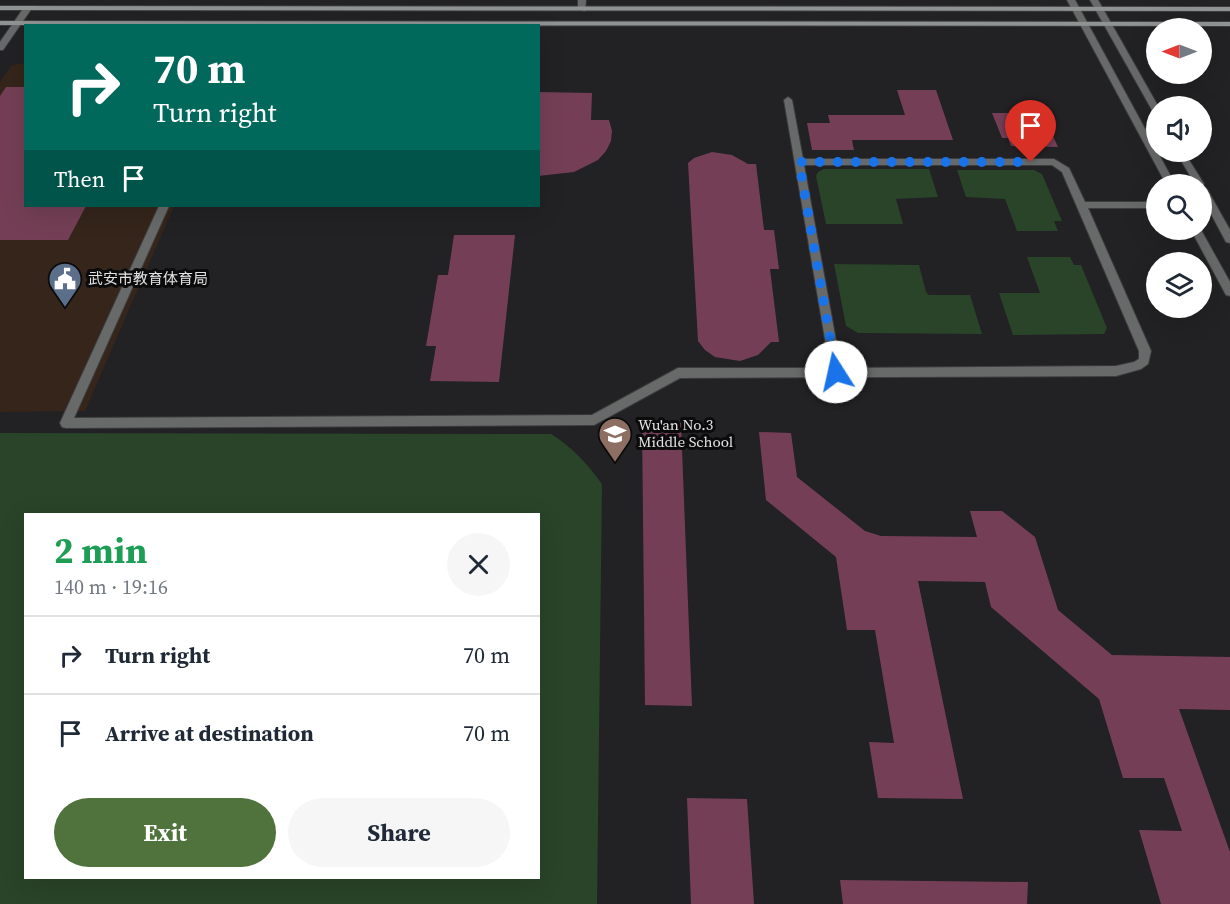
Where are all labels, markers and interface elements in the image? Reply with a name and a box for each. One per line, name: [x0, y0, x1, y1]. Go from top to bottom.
north arrow: [1146, 18, 1212, 84]
map controls: [1146, 18, 1212, 318]
text: 70 m: [153, 39, 246, 97]
icon: right: [54, 48, 132, 126]
text: Turn right: [153, 94, 277, 131]
button: sound: [1146, 96, 1212, 162]
pin: [1005, 100, 1056, 162]
icon: arrive: [1014, 109, 1047, 142]
icon: arrive: [117, 162, 150, 195]
text: Then: [54, 164, 105, 194]
button: search: [1146, 174, 1212, 240]
button: layers: [1146, 252, 1212, 318]
public building icon: 武安市教育体育局: [47, 261, 83, 308]
place label: 武安市教育体育局: [88, 268, 208, 289]
position arrow: [804, 340, 868, 404]
place label: Wu'an No.3 Middle School: [638, 414, 734, 452]
school or university icon: Wu'an No.3 Middle School: [597, 416, 633, 463]
text: 2 min: [54, 526, 147, 575]
button: close: [447, 533, 510, 596]
text: 140 m · 19:16: [54, 573, 168, 601]
icon: right: [54, 639, 87, 672]
text: Turn right: [105, 640, 210, 670]
text: 70 m: [463, 640, 510, 670]
icon: arrive: [54, 717, 87, 750]
text: Arrive at destination: [105, 718, 314, 748]
text: 70 m: [463, 718, 510, 748]
button: Exit: [54, 798, 276, 867]
button: Share: [288, 798, 510, 867]

